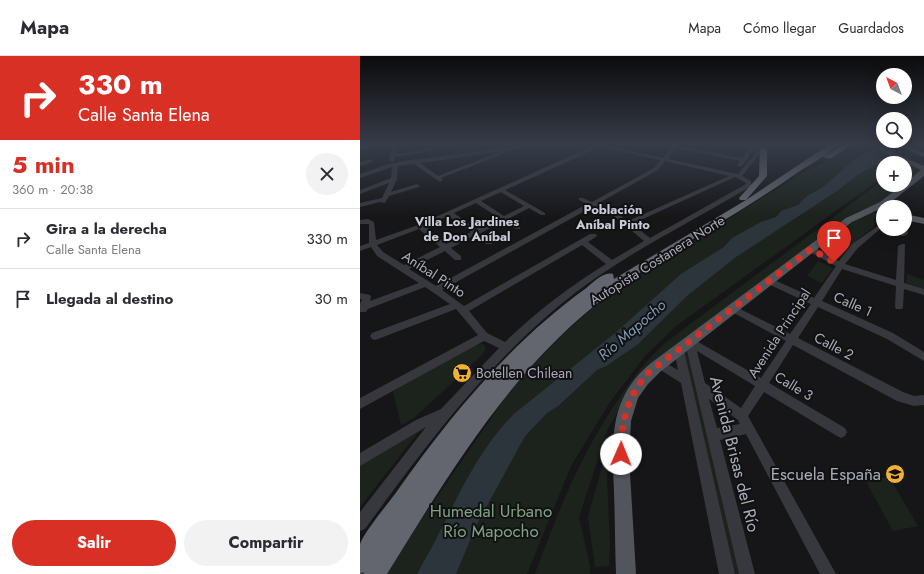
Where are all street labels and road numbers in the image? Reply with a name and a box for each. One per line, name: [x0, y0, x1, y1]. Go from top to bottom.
street label: Autopista Costanera Norte: [586, 210, 728, 310]
street label: Aníbal Pinto: [398, 246, 470, 302]
street label: Avenida Principal: [743, 284, 815, 382]
street label: Calle 1: [830, 287, 876, 321]
street label: Calle 2: [811, 327, 857, 365]
street label: Calle 3: [771, 367, 817, 406]
street label: Avenida Brisas del Río: [704, 373, 766, 535]

